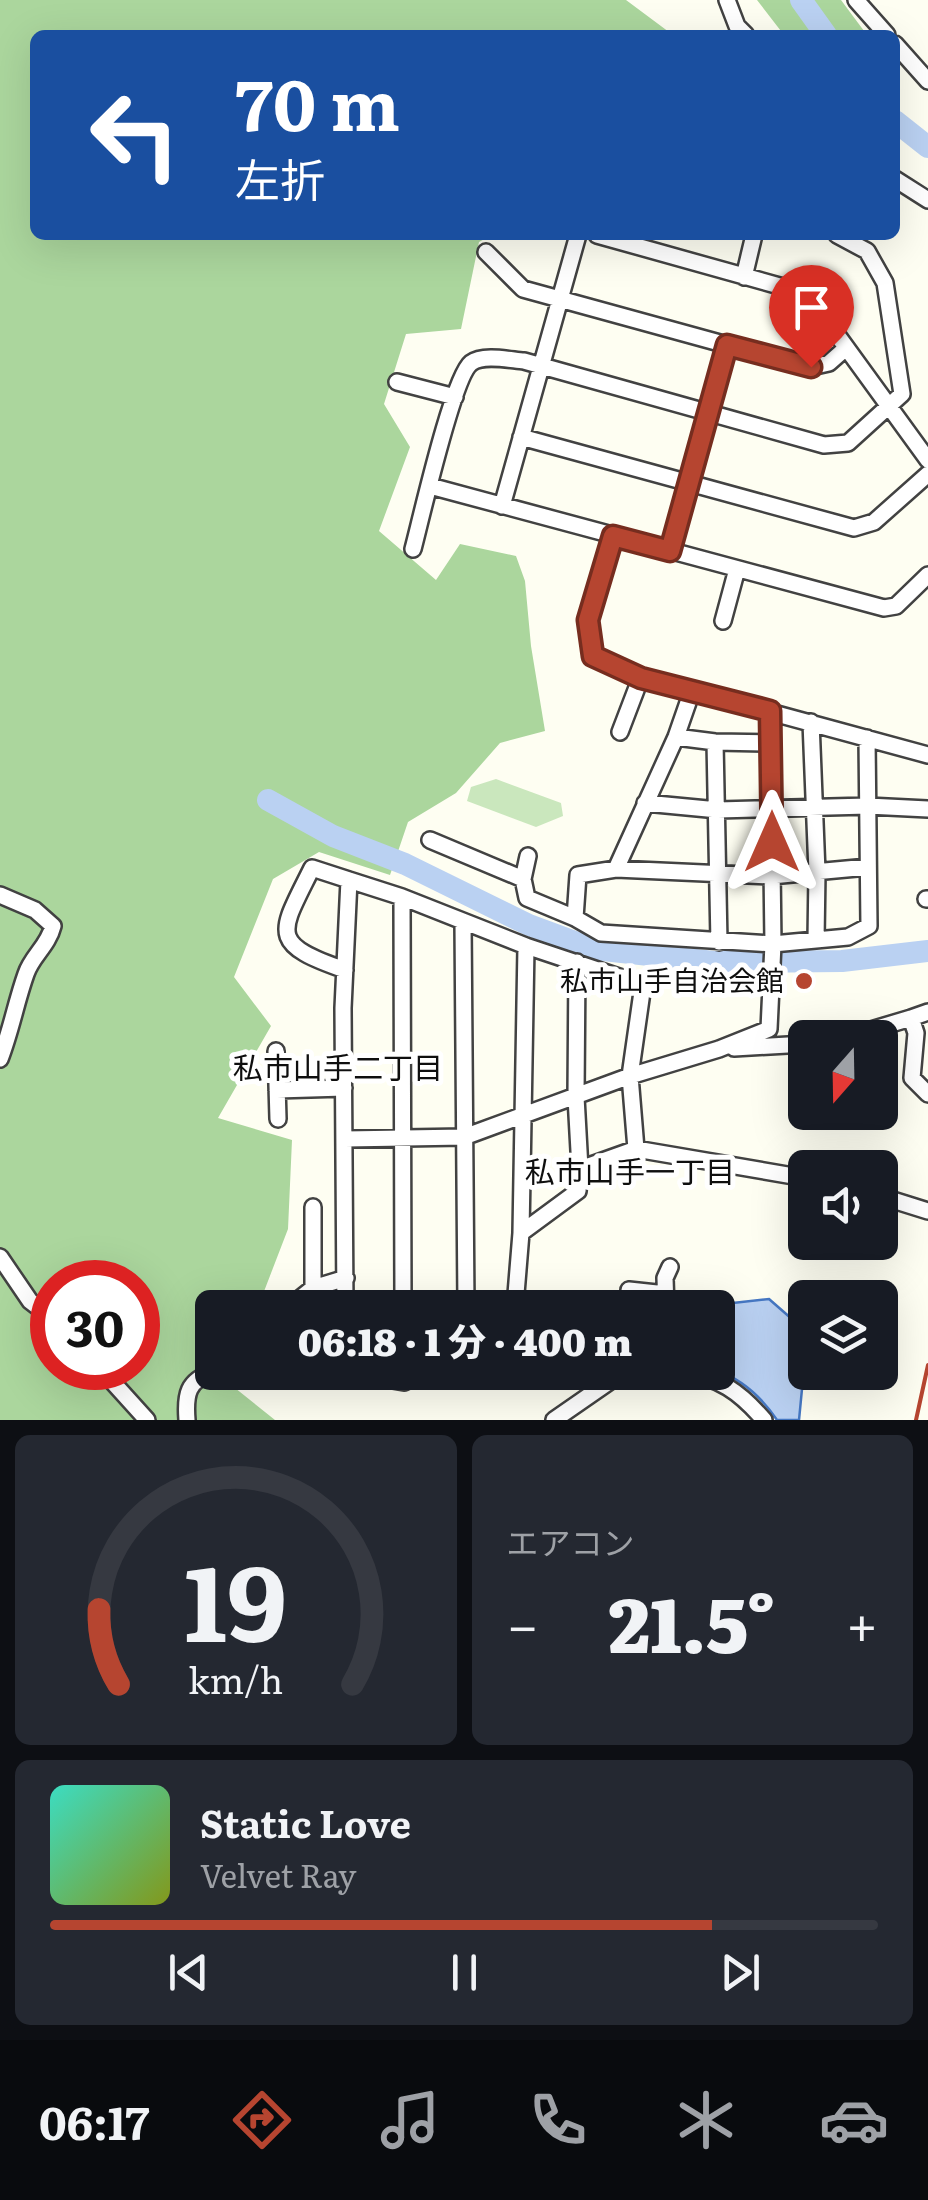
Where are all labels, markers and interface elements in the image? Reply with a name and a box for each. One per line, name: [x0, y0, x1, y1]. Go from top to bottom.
text: 70 m: [235, 49, 400, 153]
icon: left: [70, 70, 200, 200]
text: 左折: [235, 144, 325, 211]
pin: [769, 265, 854, 368]
icon: arrive: [784, 280, 839, 335]
position arrow: [720, 790, 824, 894]
place label: 私市山手自治会館: [560, 958, 784, 1000]
marker: 私市山手自治会館: [793, 970, 815, 992]
north arrow: [788, 1020, 898, 1130]
map controls: [788, 1020, 898, 1390]
district label: 私市山手二丁目: [233, 1044, 443, 1088]
district label: 私市山手一丁目: [525, 1148, 735, 1192]
button: sound: [788, 1150, 898, 1260]
speed limit sign: 30: [30, 1260, 160, 1390]
button: layers: [788, 1280, 898, 1390]
text: 06:18 · 1 分 · 400 m: [298, 1311, 632, 1368]
text: エアコン: [507, 1517, 635, 1565]
text: 19: [184, 1520, 287, 1674]
text: 21.5°: [609, 1565, 776, 1676]
text: −: [507, 1581, 539, 1663]
text: +: [846, 1581, 878, 1663]
text: km/h: [188, 1652, 283, 1705]
text: Static Love: [200, 1793, 411, 1850]
text: Velvet Ray: [200, 1850, 356, 1898]
icon: previous: [161, 1945, 216, 2000]
icon: pause: [437, 1945, 492, 2000]
icon: next: [713, 1945, 768, 2000]
icon: directions: [227, 2085, 297, 2155]
icon: music: [375, 2085, 445, 2155]
icon: phone: [523, 2085, 593, 2155]
icon: climate: [671, 2085, 741, 2155]
icon: car: [819, 2085, 889, 2155]
text: 06:17: [39, 2087, 149, 2154]

